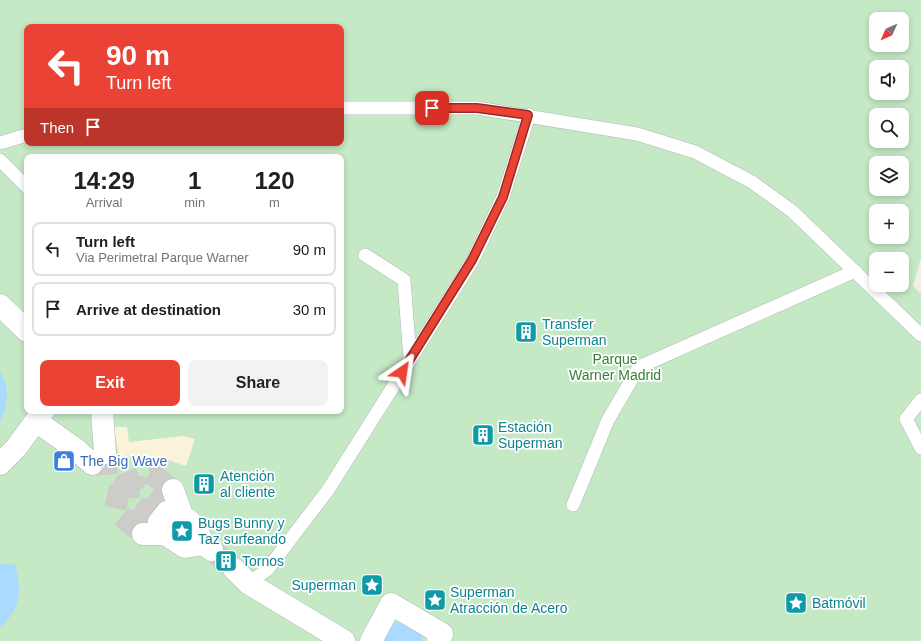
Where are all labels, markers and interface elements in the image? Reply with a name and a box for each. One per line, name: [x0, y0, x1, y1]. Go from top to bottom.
north arrow: [869, 12, 909, 52]
map controls: [869, 12, 909, 292]
icon: left: [40, 40, 92, 92]
text: 90 m: [106, 40, 170, 71]
button: sound: [869, 60, 909, 100]
text: Turn left: [106, 73, 171, 93]
pin: [415, 91, 449, 125]
icon: arrive: [421, 97, 443, 119]
button: search: [869, 108, 909, 148]
icon: arrive: [82, 116, 104, 138]
text: Then: [40, 119, 74, 136]
button: layers: [869, 156, 909, 196]
text: 14:29: [73, 167, 135, 194]
text: 1: [188, 167, 201, 194]
text: 120: [255, 167, 295, 194]
text: Arrival: [86, 195, 123, 210]
text: min: [184, 195, 205, 210]
text: m: [269, 195, 280, 210]
button: +: [869, 204, 909, 244]
text: Turn left: [76, 233, 135, 250]
icon: left: [42, 238, 64, 260]
text: 90 m: [293, 241, 326, 258]
text: Via Perimetral Parque Warner: [76, 250, 249, 265]
button: −: [869, 252, 909, 292]
icon: arrive: [42, 298, 64, 320]
text: Arrive at destination: [76, 301, 221, 318]
text: 30 m: [293, 301, 326, 318]
place label: Transfer Superman: [542, 316, 607, 348]
building icon: Transfer Superman: [513, 319, 539, 345]
position arrow: [381, 351, 423, 393]
park label: Parque Warner Madrid: [569, 351, 661, 383]
button: Exit: [40, 360, 180, 406]
button: Share: [188, 360, 328, 406]
place label: Estación Superman: [498, 419, 563, 451]
building icon: Estación Superman: [470, 422, 496, 448]
shop icon: The Big Wave: [51, 448, 77, 474]
place label: The Big Wave: [80, 453, 168, 469]
place label: Atención al cliente: [220, 468, 275, 500]
building icon: Atención al cliente: [191, 471, 217, 497]
place label: Bugs Bunny y Taz surfeando: [198, 515, 286, 547]
place icon: Bugs Bunny y Taz surfeando: [169, 518, 195, 544]
building icon: Tornos: [213, 548, 239, 574]
place label: Tornos: [242, 553, 284, 569]
place icon: Superman: [359, 572, 385, 598]
place label: Superman: [291, 577, 356, 593]
place label: Superman Atracción de Acero: [450, 584, 568, 616]
place icon: Superman Atracción de Acero: [422, 587, 448, 613]
place icon: Batmóvil: [783, 590, 809, 616]
place label: Batmóvil: [812, 595, 866, 611]

